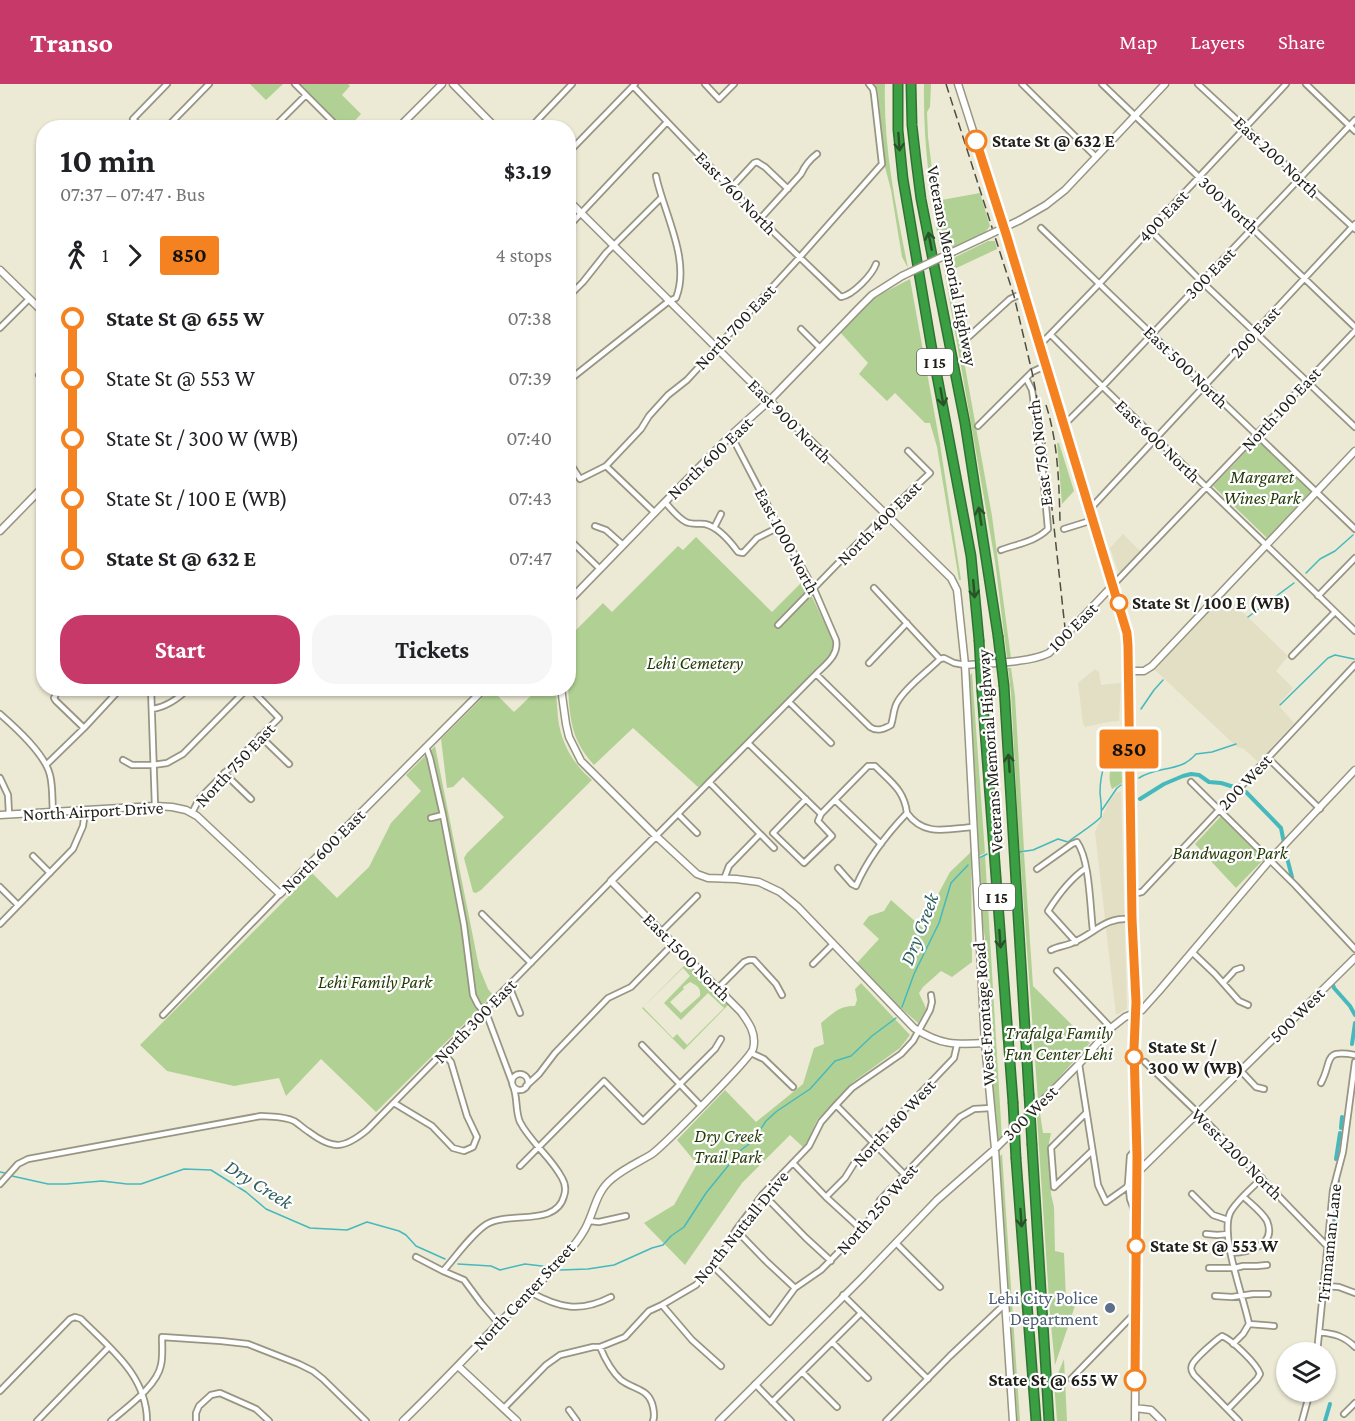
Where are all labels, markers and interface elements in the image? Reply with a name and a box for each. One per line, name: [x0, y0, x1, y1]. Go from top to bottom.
text: Transo: [30, 27, 113, 58]
text: Map: [1119, 30, 1158, 54]
text: Layers: [1191, 30, 1245, 54]
text: Share: [1278, 30, 1325, 54]
street label: East 200 North: [1230, 112, 1324, 202]
marker: State St @ 632 E: [965, 130, 987, 152]
place label: State St @ 632 E: [992, 131, 1115, 151]
one-way arrow: [894, 132, 905, 152]
text: 10 min: [60, 142, 155, 179]
street label: East 760 North: [691, 147, 781, 239]
text: $3.19: [504, 159, 552, 184]
street label: Veterans Memorial Highway: [923, 164, 981, 369]
street label: 300 North: [1195, 172, 1263, 238]
text: 07:37 – 07:47 · Bus: [60, 183, 205, 205]
street label: 400 East: [1134, 185, 1193, 246]
one-way arrow: [924, 232, 935, 251]
icon: walk: [60, 239, 93, 272]
icon: forward: [118, 239, 151, 272]
text: 850: [172, 243, 207, 267]
street label: 300 East: [1181, 243, 1240, 303]
text: 1: [102, 244, 109, 266]
text: 4 stops: [495, 244, 552, 266]
street label: North 700 East: [691, 280, 780, 374]
street label: 200 East: [1226, 301, 1285, 362]
text: State St @ 655 W: [106, 306, 264, 331]
text: 07:38: [507, 307, 552, 329]
street label: East 500 North: [1140, 322, 1233, 412]
road number: I 15: [917, 349, 953, 375]
street label: North 100 East: [1237, 362, 1325, 455]
text: State St @ 553 W: [106, 366, 255, 391]
text: 07:39: [508, 367, 552, 389]
street label: East 900 North: [744, 375, 836, 467]
one-way arrow: [937, 386, 948, 406]
street label: East 600 North: [1111, 396, 1205, 487]
street label: East 750 North: [1023, 398, 1056, 507]
street label: North 600 East: [663, 412, 757, 503]
text: State St / 300 W (WB): [106, 426, 299, 451]
text: 07:40: [506, 427, 552, 449]
park label: Margaret Wines Park: [1223, 467, 1302, 508]
street label: North 400 East: [833, 476, 926, 569]
street label: East 1000 North: [751, 485, 823, 598]
text: State St / 100 E (WB): [106, 486, 288, 511]
text: 07:43: [508, 487, 552, 509]
one-way arrow: [974, 506, 985, 526]
text: State St @ 632 E: [106, 546, 256, 571]
text: 07:47: [509, 547, 552, 569]
one-way arrow: [969, 579, 980, 598]
place label: State St / 100 E (WB): [1132, 593, 1291, 614]
marker: State St / 100 E (WB): [1110, 594, 1128, 612]
street label: 100 East: [1044, 598, 1102, 656]
button: Start: [60, 615, 300, 684]
button: Tickets: [312, 615, 552, 684]
street label: Veterans Memorial Highway: [973, 648, 1007, 853]
park label: Lehi Cemetery: [647, 653, 744, 673]
street label: North 750 East: [191, 718, 280, 811]
line badge: 850: [1094, 730, 1164, 768]
text: 850: [1111, 737, 1147, 761]
street label: 200 West: [1214, 749, 1277, 814]
one-way arrow: [1003, 754, 1014, 774]
street label: North Airport Drive: [22, 797, 164, 825]
street label: North 600 East: [277, 804, 370, 897]
park label: Bandwagon Park: [1172, 843, 1289, 863]
road number: I 15: [979, 884, 1015, 910]
water label: Dry Creek: [895, 889, 944, 968]
street label: East 1500 North: [639, 909, 735, 1005]
one-way arrow: [995, 929, 1006, 949]
street label: West Frontage Road: [969, 941, 999, 1087]
park label: Lehi Family Park: [318, 972, 433, 992]
street label: North 300 East: [430, 974, 521, 1067]
street label: 500 West: [1266, 983, 1329, 1046]
park label: Trafalga Family Fun Center Lehi: [1005, 1023, 1113, 1064]
place label: State St / 300 W (WB): [1148, 1037, 1244, 1079]
marker: State St / 300 W (WB): [1125, 1048, 1143, 1066]
street label: North 180 West: [848, 1074, 940, 1171]
street label: 300 West: [999, 1081, 1062, 1144]
street label: West 1200 North: [1187, 1104, 1287, 1204]
park label: Dry Creek Trail Park: [694, 1126, 763, 1167]
water label: Dry Creek: [221, 1155, 298, 1215]
street label: North 250 West: [832, 1159, 922, 1258]
street label: North Nuttall Drive: [689, 1166, 793, 1288]
street label: Trinnaman Lane: [1313, 1183, 1345, 1303]
one-way arrow: [1015, 1207, 1026, 1227]
place label: State St @ 553 W: [1150, 1236, 1279, 1256]
street label: North Center Street: [469, 1237, 580, 1354]
marker: State St @ 553 W: [1127, 1237, 1145, 1255]
place label: Lehi City Police Department: [988, 1288, 1099, 1329]
marker: Lehi City Police Department: [1103, 1301, 1117, 1315]
map controls: [1276, 1342, 1336, 1402]
button: layers: [1276, 1342, 1336, 1402]
marker: State St @ 655 W: [1124, 1369, 1146, 1391]
place label: State St @ 655 W: [989, 1370, 1119, 1390]

